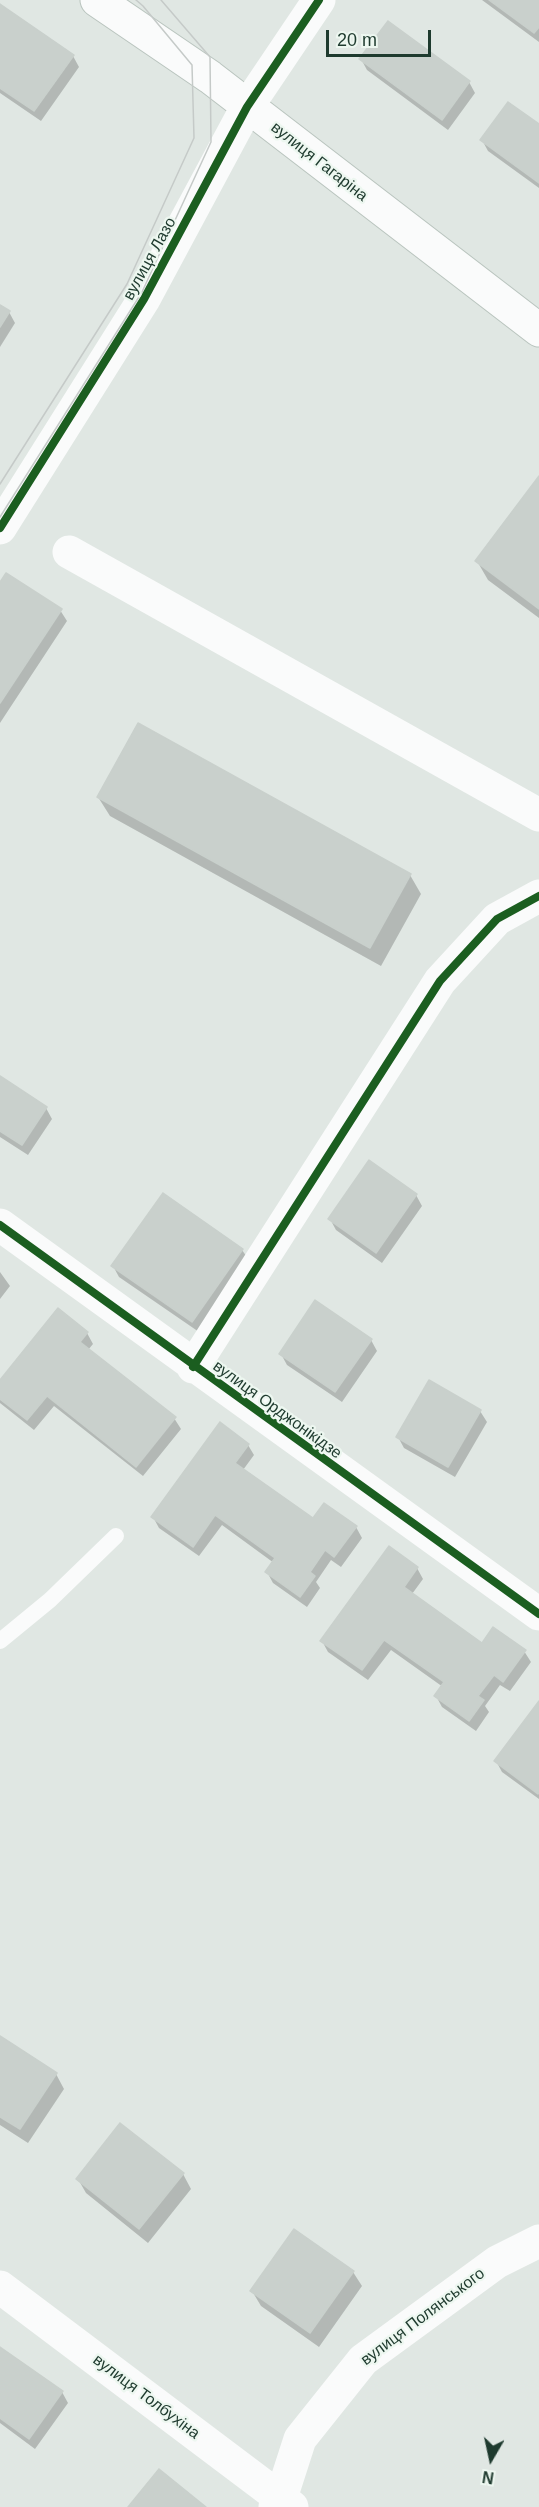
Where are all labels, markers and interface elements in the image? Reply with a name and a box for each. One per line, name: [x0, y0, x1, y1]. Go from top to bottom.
scale bar: [329, 18, 434, 56]
text: 20 m: [337, 30, 377, 50]
street label: вулиця Гагаріна: [267, 118, 371, 206]
street label: вулиця Лазо: [119, 214, 181, 304]
street label: вулиця Орджонікідзе: [209, 1357, 345, 1463]
street label: вулиця Полянського: [357, 2264, 489, 2370]
street label: вулиця Толбухіна: [89, 2351, 203, 2443]
north arrow: [461, 2429, 521, 2489]
text: N: [481, 2468, 495, 2487]

